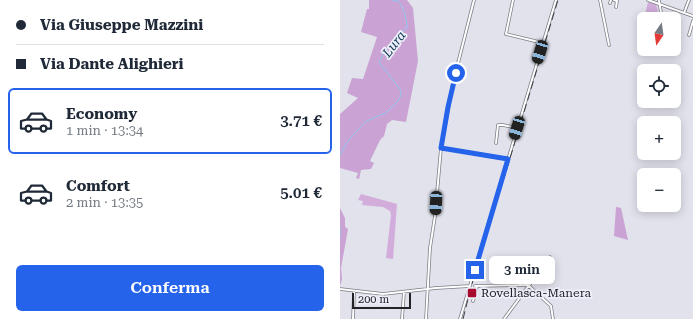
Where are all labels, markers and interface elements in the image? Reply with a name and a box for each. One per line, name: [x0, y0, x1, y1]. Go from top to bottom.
north arrow: [637, 12, 681, 56]
map controls: [637, 12, 681, 212]
text: Via Giuseppe Mazzini: [40, 16, 203, 34]
water label: Lura: [379, 28, 409, 61]
car: [531, 39, 549, 65]
text: Via Dante Alighieri: [40, 55, 184, 73]
route start: [447, 64, 465, 82]
button: locate: [637, 64, 681, 108]
icon: car: [18, 103, 54, 139]
text: Economy: [66, 105, 137, 123]
text: 3.71 €: [280, 112, 322, 130]
car: [508, 115, 526, 141]
button: +: [637, 116, 681, 160]
text: 1 min · 13:34: [66, 123, 143, 138]
button: −: [637, 168, 681, 212]
icon: car: [18, 175, 54, 211]
text: Comfort: [66, 177, 130, 195]
text: 5.01 €: [280, 184, 322, 202]
car: [429, 191, 443, 215]
text: 2 min · 13:35: [66, 195, 143, 210]
callout: 3 min: [489, 256, 555, 284]
route end: [466, 261, 484, 279]
text: 3 min: [504, 262, 540, 277]
button: Conferma: [16, 265, 324, 311]
place label: Rovellasca-Manera: [481, 286, 591, 300]
marker: Rovellasca-Manera: [466, 287, 478, 299]
scale bar: [352, 291, 411, 310]
text: 200 m: [358, 293, 389, 306]

